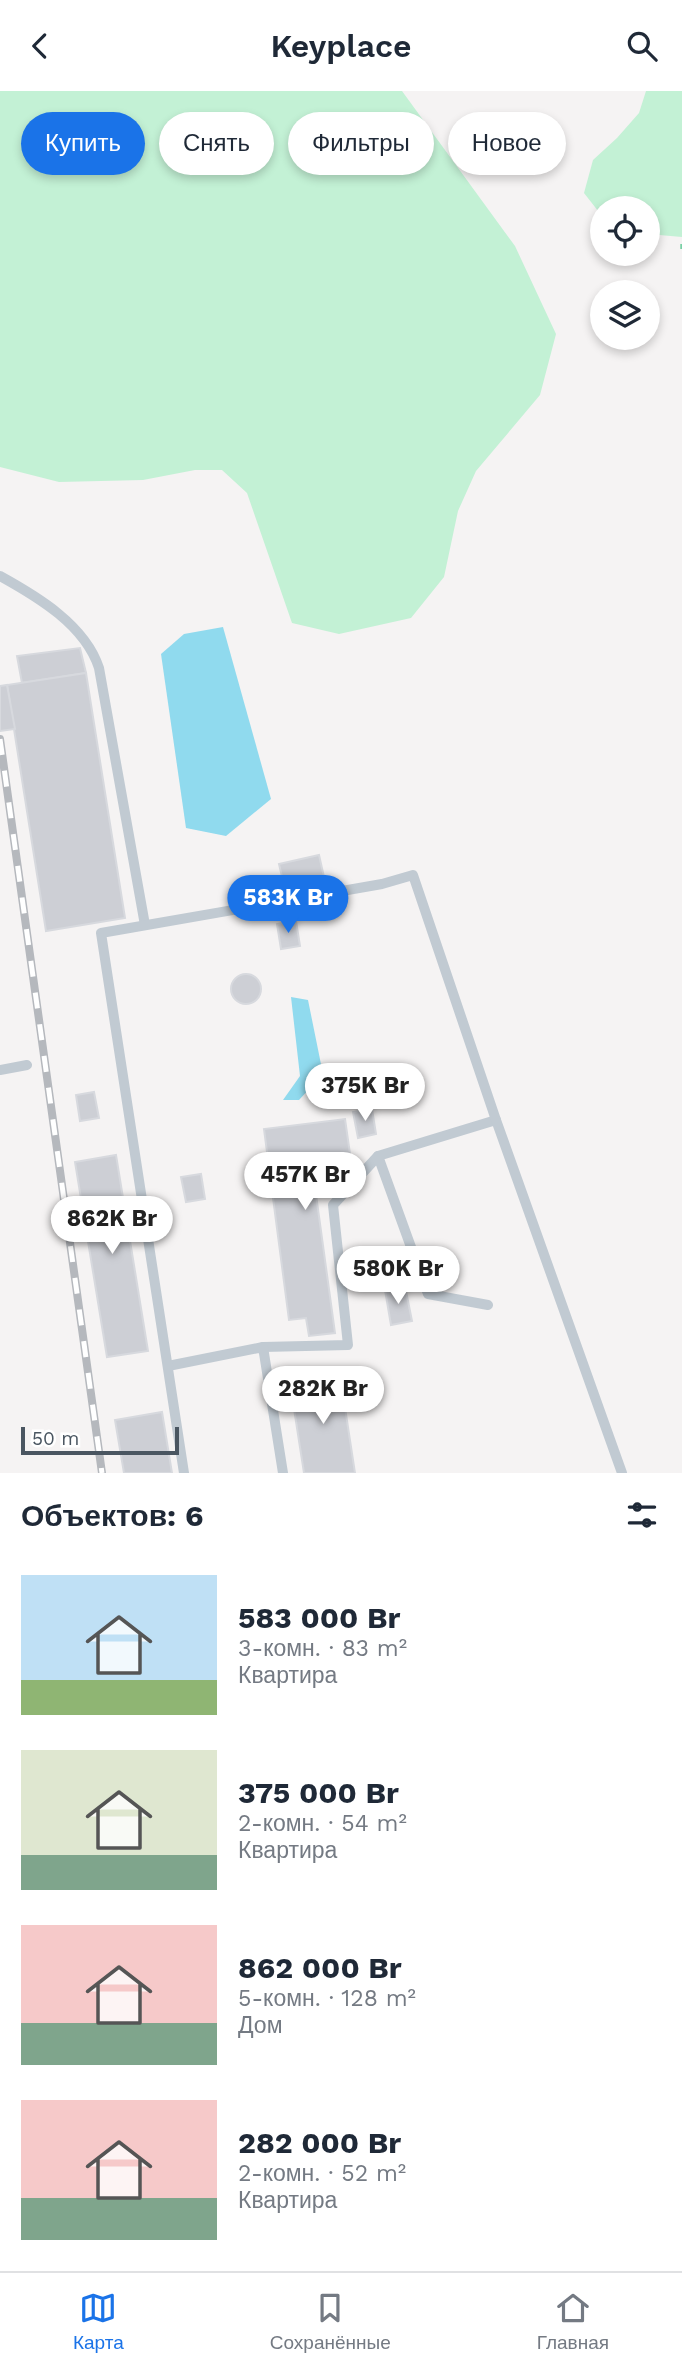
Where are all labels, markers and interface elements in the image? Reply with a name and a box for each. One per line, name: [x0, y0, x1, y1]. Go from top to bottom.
icon: back: [21, 27, 59, 65]
text: Keyplace: [270, 27, 412, 65]
icon: search: [623, 27, 661, 65]
chip: Купить: [21, 112, 145, 175]
chip: Снять: [159, 112, 274, 175]
chip: Фильтры: [288, 112, 434, 175]
chip: Новое: [448, 112, 566, 175]
map controls: [590, 196, 660, 350]
button: locate: [590, 196, 660, 266]
button: layers: [590, 280, 660, 350]
pin: 583K Br: [223, 875, 353, 935]
text: 583K Br: [243, 884, 333, 911]
pin: 375K Br: [300, 1063, 430, 1123]
text: 375K Br: [321, 1072, 409, 1099]
pin: 457K Br: [240, 1153, 370, 1212]
text: 457K Br: [260, 1161, 350, 1188]
pin: 862K Br: [47, 1197, 177, 1256]
text: 862K Br: [67, 1205, 157, 1232]
pin: 580K Br: [333, 1247, 463, 1306]
text: 580K Br: [353, 1255, 443, 1282]
pin: 282K Br: [258, 1367, 388, 1426]
text: 282K Br: [278, 1375, 368, 1402]
scale bar: [21, 1424, 178, 1456]
text: 50 m: [32, 1427, 79, 1450]
icon: filters: [623, 1496, 661, 1534]
text: Объектов: 6: [21, 1498, 204, 1533]
text: 583 000 Br: [238, 1600, 400, 1635]
icon: home: [77, 1603, 161, 1687]
text: 3-комн. · 83 m²: [238, 1635, 407, 1662]
text: Квартира: [238, 1662, 337, 1689]
text: 375 000 Br: [238, 1775, 399, 1810]
icon: home: [77, 1778, 161, 1862]
text: 2-комн. · 54 m²: [238, 1810, 407, 1837]
text: Квартира: [238, 1837, 337, 1864]
text: 862 000 Br: [238, 1950, 402, 1985]
icon: home: [77, 1953, 161, 2037]
text: 5-комн. · 128 m²: [238, 1985, 416, 2012]
text: Дом: [238, 2012, 282, 2039]
text: 282 000 Br: [238, 2125, 401, 2160]
icon: home: [77, 2128, 161, 2212]
text: 2-комн. · 52 m²: [238, 2160, 406, 2187]
text: Квартира: [238, 2187, 337, 2214]
tab: Карта: [73, 2289, 124, 2354]
tab: Сохранённые: [270, 2289, 391, 2354]
tab: Главная: [537, 2289, 609, 2354]

